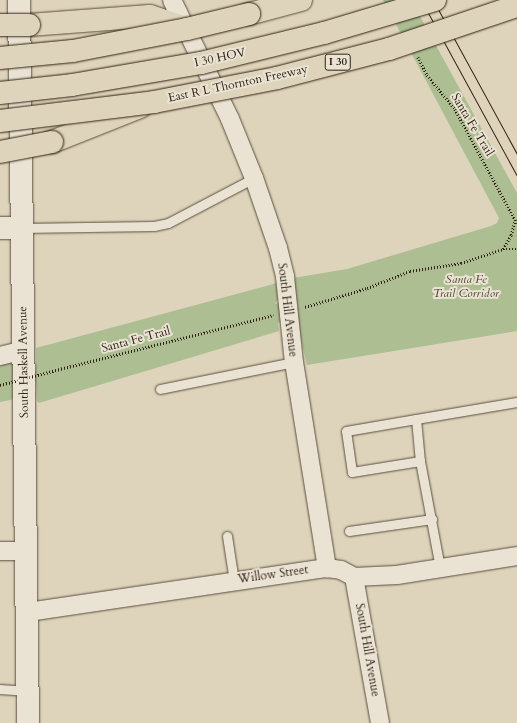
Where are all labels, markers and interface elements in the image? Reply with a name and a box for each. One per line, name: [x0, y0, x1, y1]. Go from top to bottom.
street label: I 30 HOV: [193, 46, 247, 70]
road number: I 30: [324, 53, 352, 71]
street label: East R L Thornton Freeway: [167, 62, 309, 106]
street label: Santa Fe Trail: [448, 91, 496, 159]
street label: South Hill Avenue: [274, 262, 300, 358]
park label: Santa Fe Trail Corridor: [433, 273, 499, 301]
street label: South Haskell Avenue: [16, 306, 32, 418]
street label: Santa Fe Trail: [100, 324, 172, 356]
street label: Willow Street: [237, 563, 309, 587]
street label: South Hill Avenue: [352, 602, 382, 698]

